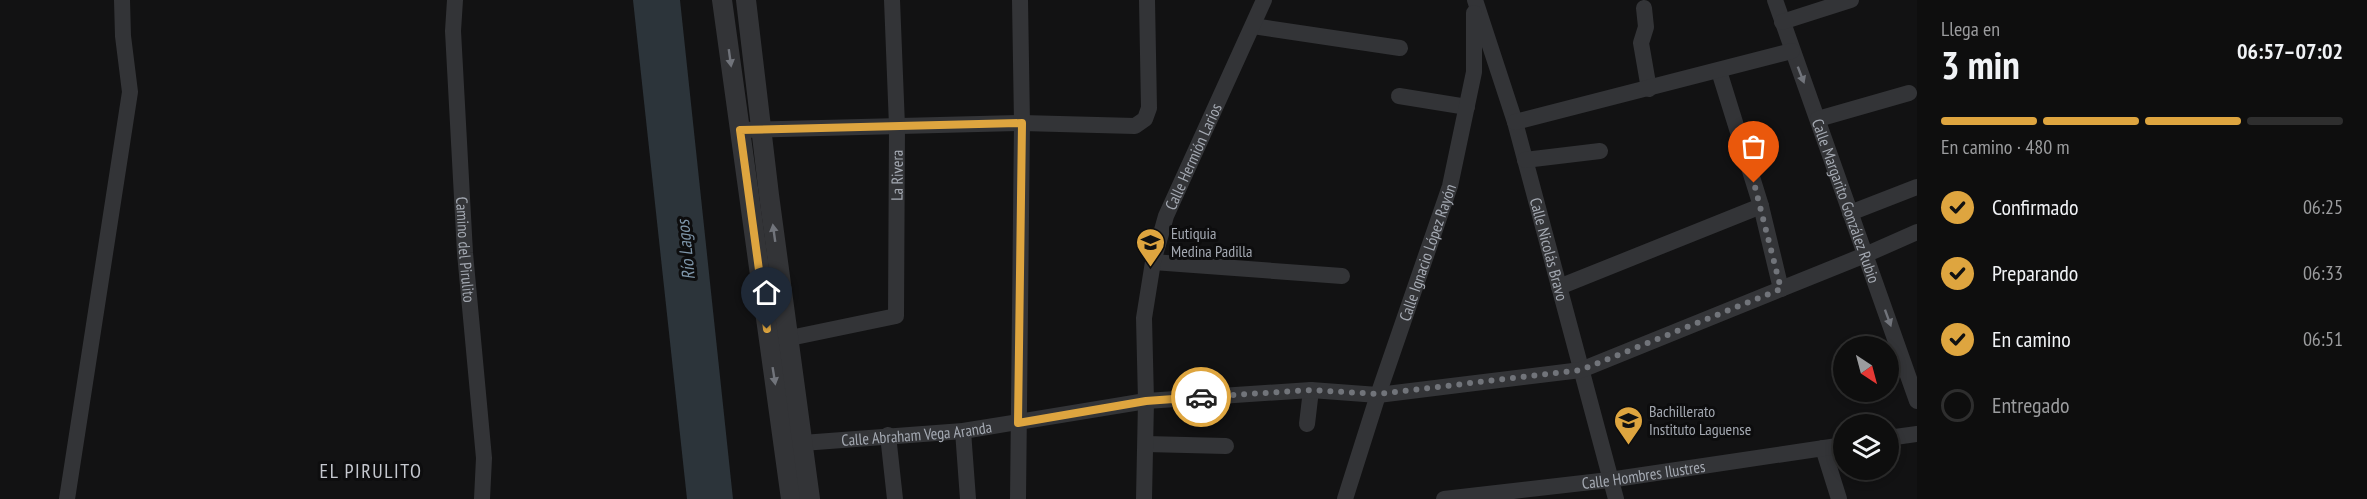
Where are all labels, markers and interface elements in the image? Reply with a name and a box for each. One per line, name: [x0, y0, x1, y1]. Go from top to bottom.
text: Llega en: [1941, 16, 2000, 42]
text: 06:57–07:02: [2237, 37, 2343, 65]
text: 3 min: [1941, 39, 2020, 90]
one-way arrow: [726, 49, 735, 68]
one-way arrow: [1797, 66, 1807, 84]
street label: Calle Hermión Larios: [1160, 100, 1226, 213]
street label: Calle Margarito González Rubio: [1808, 116, 1884, 286]
pin: [1728, 121, 1779, 183]
icon: bag: [1737, 130, 1770, 163]
text: En camino · 480 m: [1941, 134, 2070, 160]
street label: La Rivera: [887, 150, 907, 201]
street label: Calle Ignacio López Rayón: [1394, 181, 1460, 324]
icon: check: [1941, 191, 1974, 224]
text: Confirmado: [1992, 193, 2078, 221]
text: 06:25: [2303, 194, 2343, 220]
street label: Calle Nicolás Bravo: [1526, 195, 1572, 303]
street label: Camino del Pirulito: [452, 196, 480, 303]
water label: Río Lagos: [671, 217, 700, 281]
one-way arrow: [770, 223, 779, 242]
place label: Eutiquia Medina Padilla: [1171, 223, 1252, 261]
school or university icon: Eutiquia Medina Padilla: [1134, 226, 1166, 268]
icon: check: [1941, 257, 1974, 290]
text: Preparando: [1992, 259, 2078, 287]
text: 06:33: [2303, 260, 2343, 286]
pin: [741, 267, 792, 329]
icon: home: [750, 276, 783, 309]
one-way arrow: [1883, 309, 1893, 327]
icon: check: [1941, 323, 1974, 356]
text: En camino: [1992, 325, 2071, 353]
text: 06:51: [2303, 326, 2343, 352]
north arrow: [1833, 336, 1899, 402]
map controls: [1833, 336, 1899, 480]
one-way arrow: [769, 367, 778, 386]
courier: [1171, 367, 1231, 427]
icon: car: [1185, 381, 1218, 414]
text: Entregado: [1992, 391, 2069, 419]
place label: Bachillerato Instituto Laguense: [1649, 401, 1751, 439]
school or university icon: Bachillerato Instituto Laguense: [1612, 404, 1644, 446]
button: layers: [1833, 414, 1899, 480]
street label: Calle Abraham Vega Aranda: [841, 416, 993, 450]
street label: Calle Hombres Ilustres: [1581, 456, 1707, 493]
district label: EL PIRULITO: [320, 458, 422, 484]

